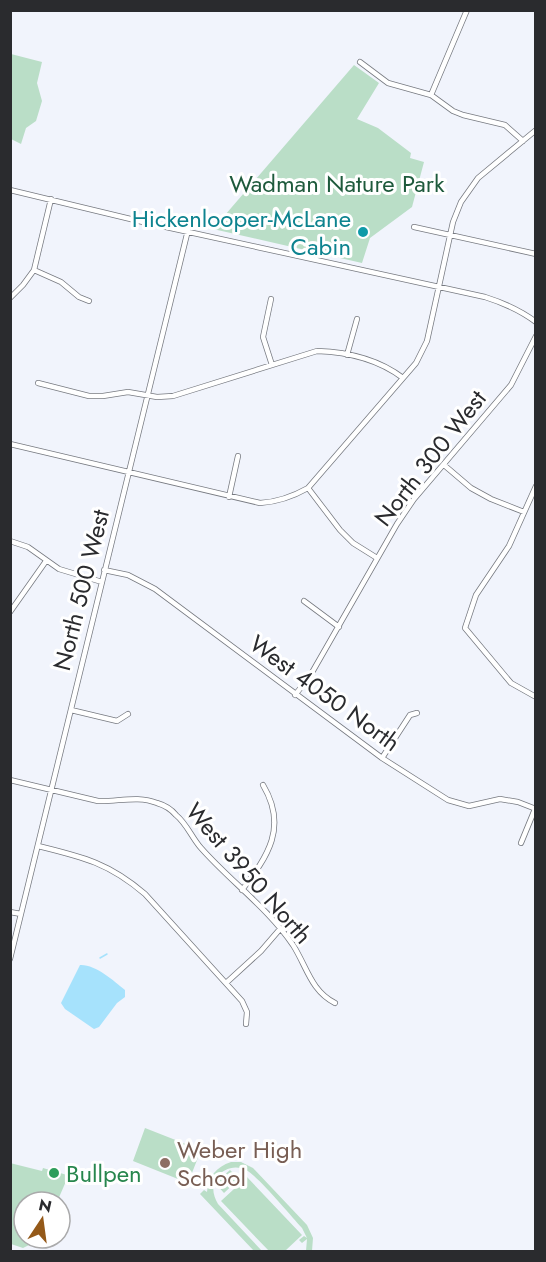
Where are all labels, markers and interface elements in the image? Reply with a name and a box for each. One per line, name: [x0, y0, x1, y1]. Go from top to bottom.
park label: Wadman Nature Park: [229, 166, 445, 201]
place label: Hickenlooper-McLane Cabin: [132, 201, 351, 264]
marker: Hickenlooper-McLane Cabin: [356, 225, 370, 239]
street label: North 300 West: [366, 382, 494, 533]
street label: North 500 West: [44, 506, 118, 674]
street label: West 4050 North: [242, 626, 408, 760]
street label: West 3950 North: [178, 795, 320, 951]
place label: Weber High School: [177, 1132, 302, 1195]
place label: Bullpen: [66, 1156, 142, 1191]
marker: Weber High School: [158, 1156, 172, 1170]
marker: Bullpen: [47, 1166, 61, 1180]
north arrow: [12, 1190, 72, 1250]
text: N: [36, 1193, 54, 1219]

